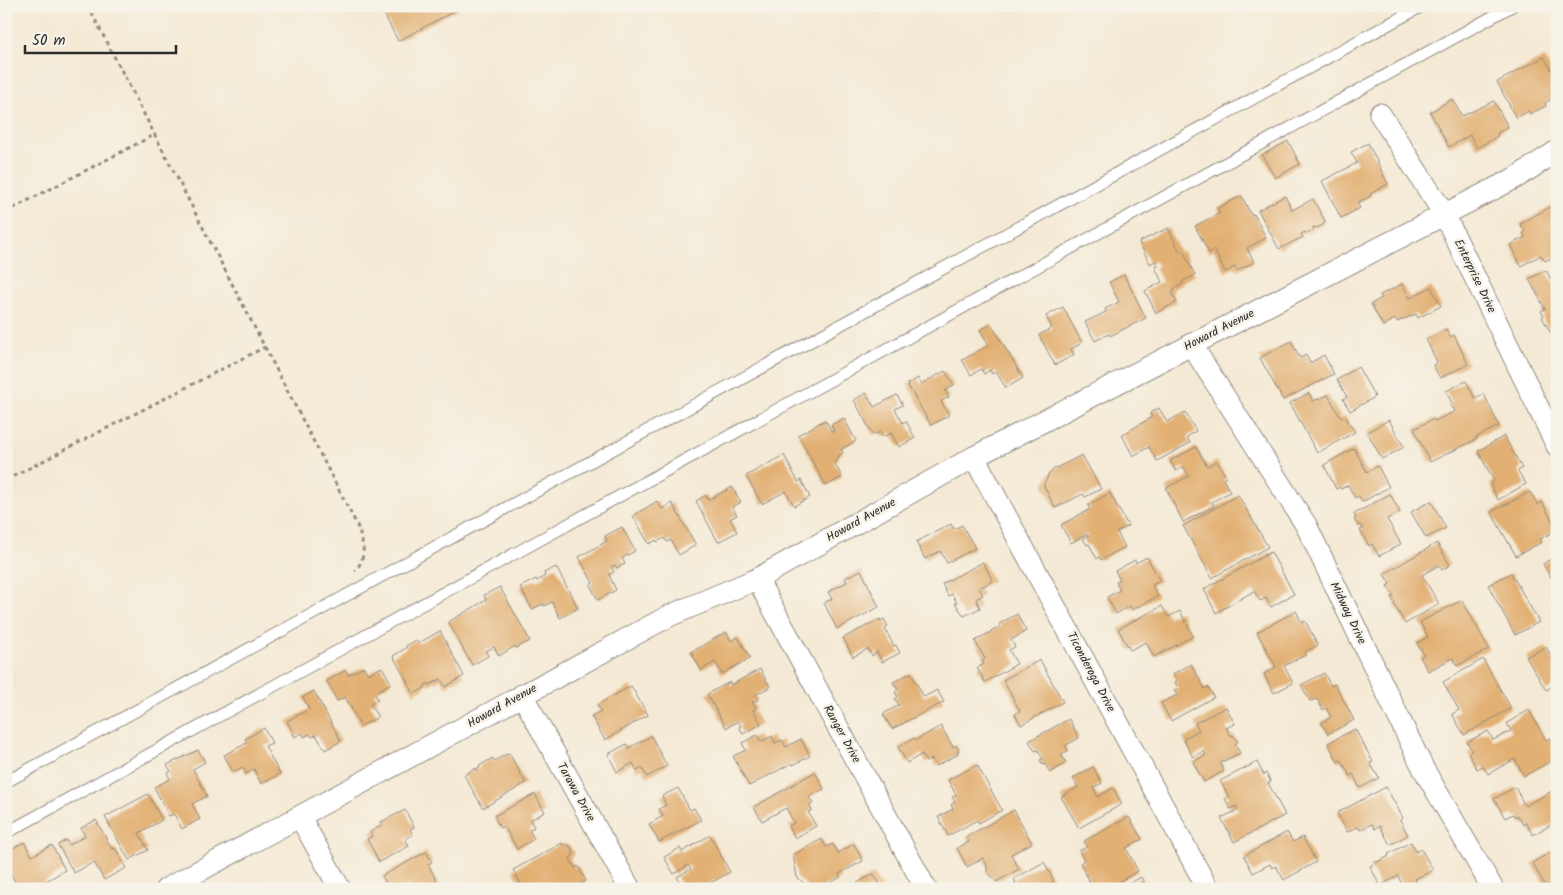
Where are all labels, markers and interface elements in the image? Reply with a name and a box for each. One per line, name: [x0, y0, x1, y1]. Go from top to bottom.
scale bar: [25, 22, 176, 54]
text: 50 m: [32, 29, 66, 53]
street label: Enterprise Drive: [1449, 236, 1501, 317]
street label: Howard Avenue: [1180, 304, 1258, 356]
street label: Howard Avenue: [823, 493, 900, 547]
street label: Midway Drive: [1325, 579, 1372, 648]
street label: Ticonderoga Drive: [1062, 629, 1120, 716]
street label: Howard Avenue: [464, 679, 541, 733]
street label: Ranger Drive: [818, 701, 866, 767]
street label: Tarawa Drive: [552, 759, 600, 826]

